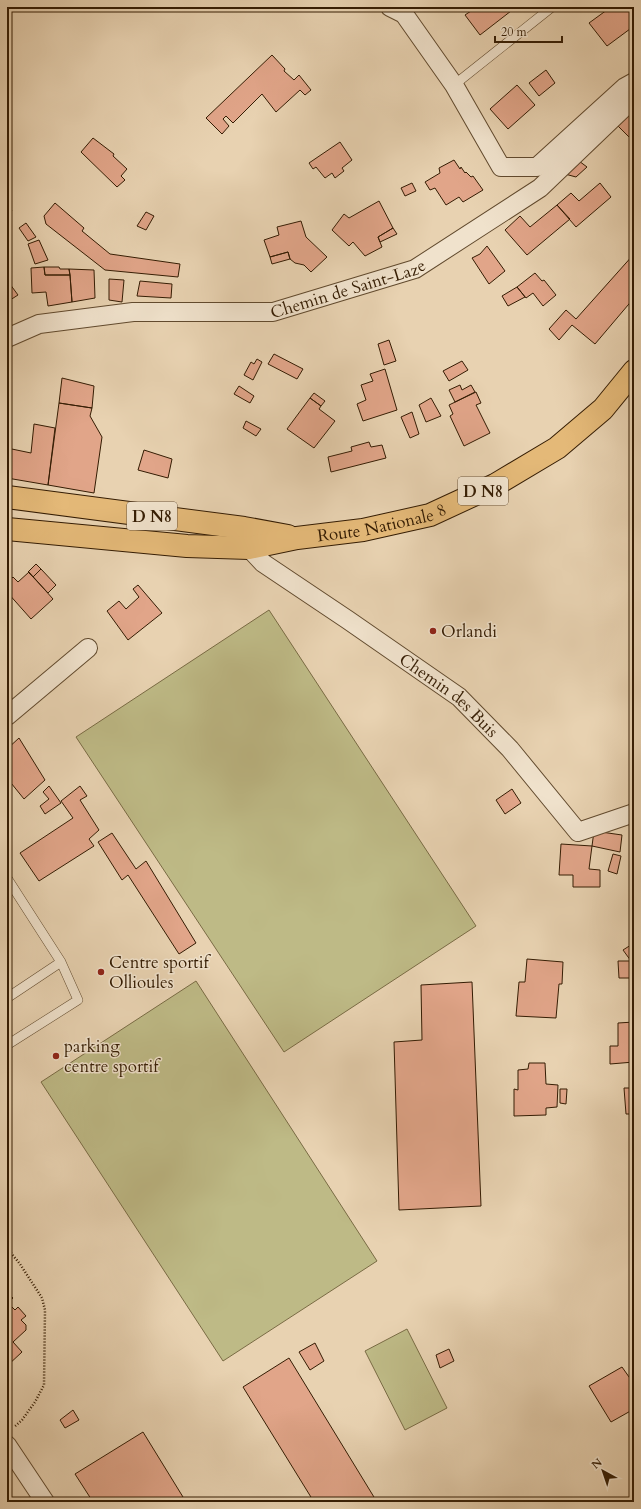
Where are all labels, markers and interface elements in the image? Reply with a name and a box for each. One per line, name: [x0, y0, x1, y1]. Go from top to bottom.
scale bar: [495, 18, 562, 44]
text: 20 m: [501, 24, 528, 40]
street label: Chemin de Saint-Laze: [268, 254, 430, 324]
road number: D N8: [458, 477, 508, 505]
street label: Route Nationale 8: [316, 498, 450, 547]
road number: D N8: [127, 502, 177, 530]
place label: Orlandi: [441, 620, 497, 643]
marker: Orlandi: [428, 626, 438, 636]
street label: Chemin des Buis: [395, 648, 503, 743]
place label: Centre sportif Ollioules: [109, 951, 212, 994]
marker: Centre sportif Ollioules: [96, 967, 106, 977]
place label: parking centre sportif: [64, 1035, 161, 1078]
marker: parking centre sportif: [51, 1051, 61, 1061]
north arrow: [583, 1451, 623, 1491]
text: N: [588, 1455, 606, 1473]

